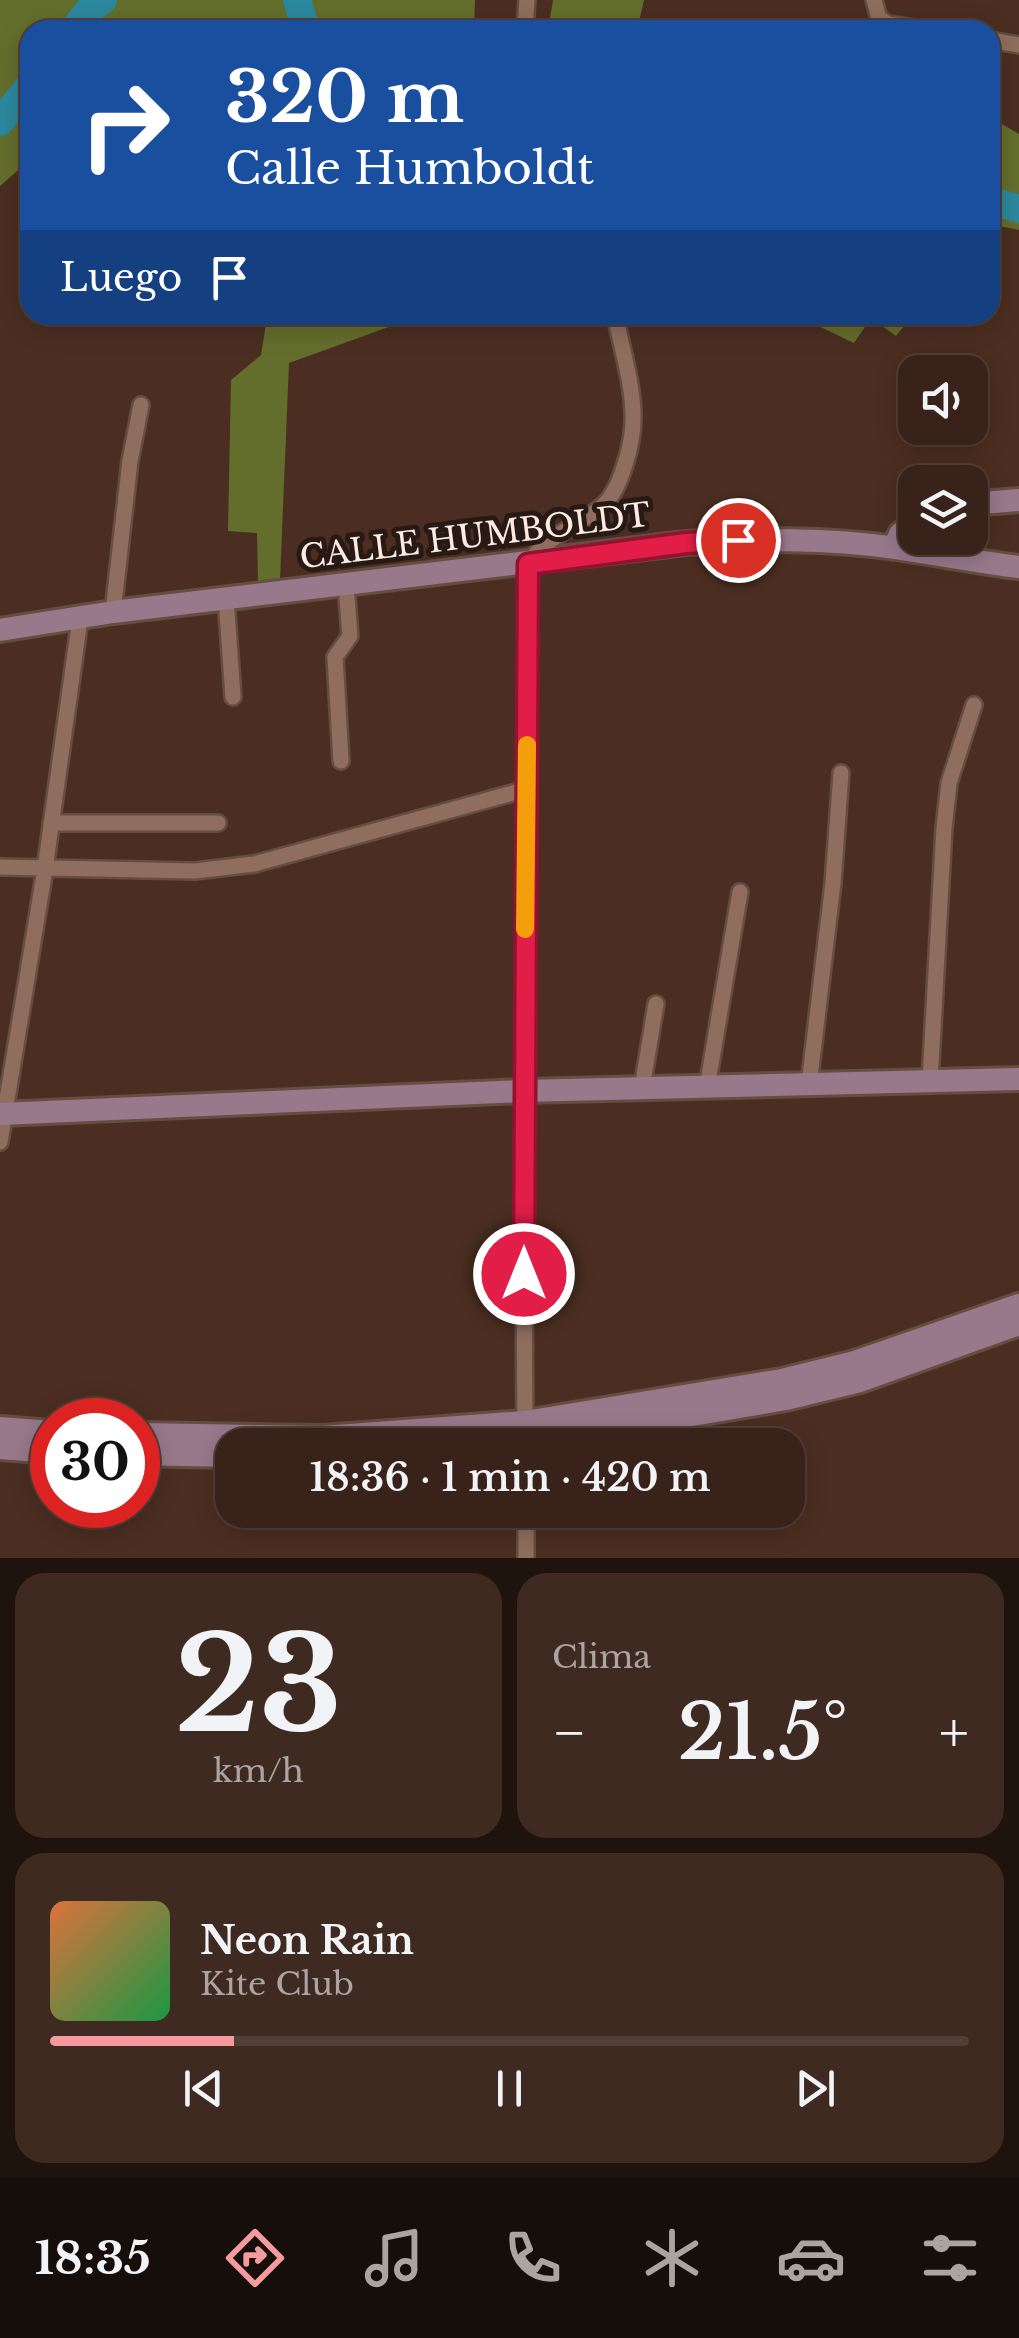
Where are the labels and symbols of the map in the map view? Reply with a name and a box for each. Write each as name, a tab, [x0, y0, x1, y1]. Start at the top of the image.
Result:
street label: CALLE HUMBOLDT	[298, 495, 653, 577]
pin	[696, 498, 781, 583]
position arrow	[472, 1222, 576, 1326]
speed limit sign: 30	[30, 1398, 160, 1528]

